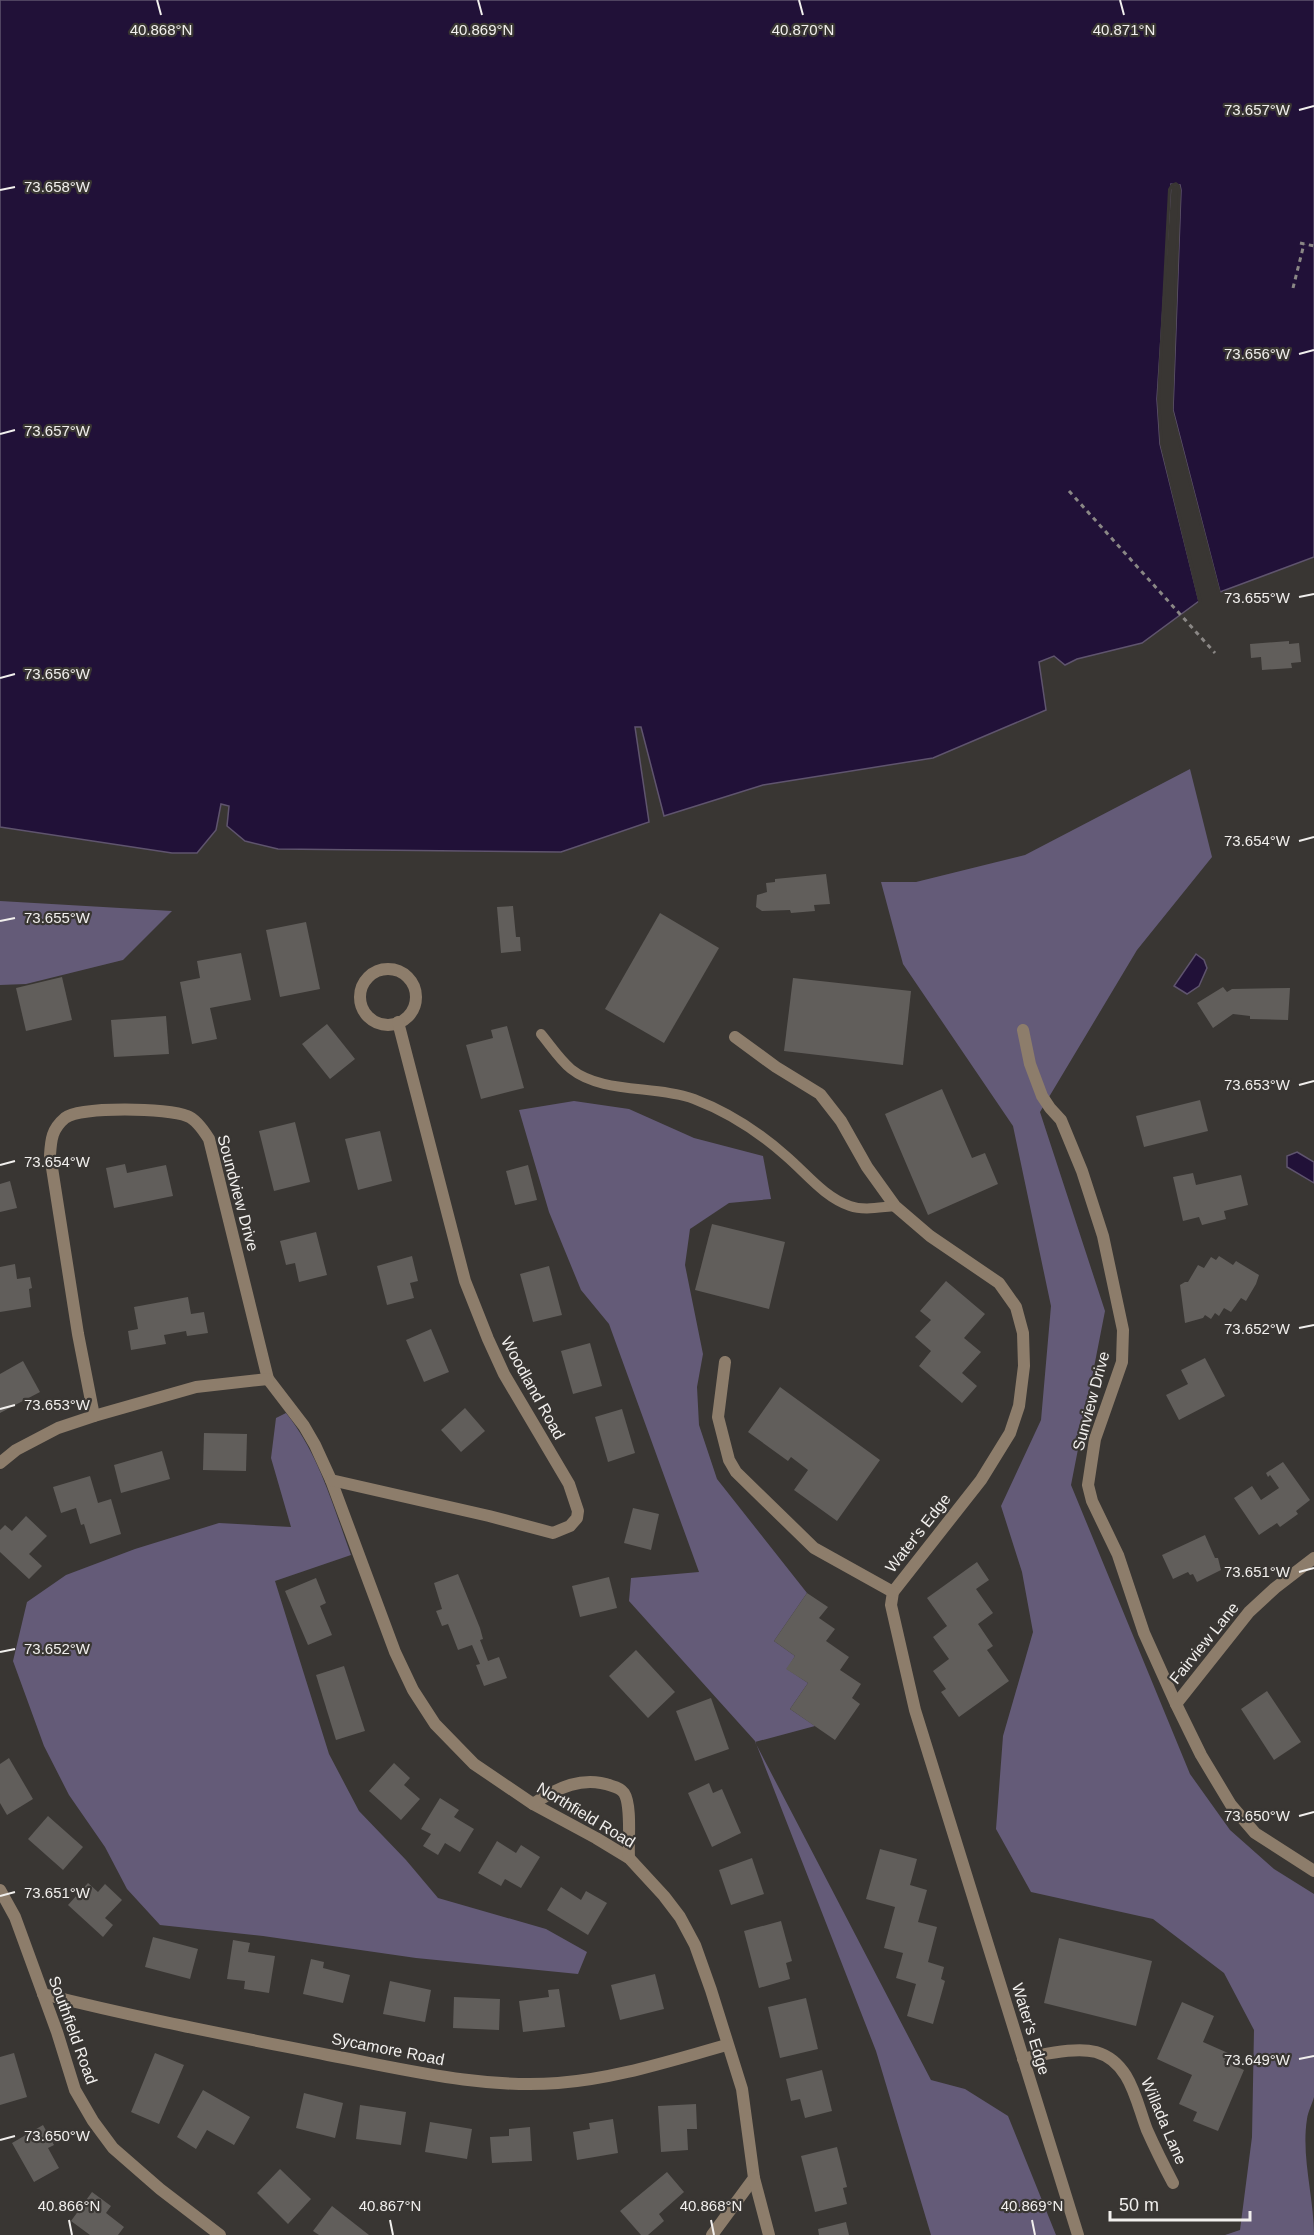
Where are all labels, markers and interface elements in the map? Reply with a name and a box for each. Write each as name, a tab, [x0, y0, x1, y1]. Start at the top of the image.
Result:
text: 40.868°N	[130, 21, 192, 38]
text: 40.869°N	[451, 21, 513, 38]
text: 40.870°N	[772, 21, 834, 38]
text: 40.871°N	[1093, 21, 1155, 38]
text: 73.657°W	[1224, 101, 1291, 118]
text: 73.658°W	[24, 178, 91, 195]
text: 73.656°W	[1224, 345, 1291, 362]
text: 73.657°W	[24, 422, 91, 439]
text: 73.655°W	[1224, 589, 1291, 606]
text: 73.656°W	[24, 665, 91, 682]
text: 73.654°W	[1224, 832, 1291, 849]
text: 73.655°W	[24, 909, 91, 926]
text: 73.653°W	[1224, 1076, 1291, 1093]
street label: Soundview Drive	[214, 1133, 262, 1253]
text: 73.654°W	[24, 1153, 91, 1170]
text: 73.652°W	[1224, 1320, 1291, 1337]
street label: Woodland Road	[498, 1334, 568, 1442]
street label: Sunview Drive	[1070, 1349, 1112, 1453]
text: 73.653°W	[24, 1396, 91, 1413]
street label: Water's Edge	[882, 1490, 954, 1576]
text: 73.651°W	[1224, 1563, 1291, 1580]
street label: Fairview Lane	[1166, 1599, 1242, 1687]
text: 73.652°W	[24, 1640, 91, 1657]
street label: Northfield Road	[534, 1779, 638, 1851]
text: 73.650°W	[1224, 1807, 1291, 1824]
text: 73.651°W	[24, 1884, 91, 1901]
street label: Southfield Road	[46, 1974, 100, 2086]
street label: Water's Edge	[1009, 1981, 1053, 2077]
street label: Sycamore Road	[330, 2030, 446, 2068]
text: 73.649°W	[1224, 2051, 1291, 2068]
street label: Willada Lane	[1138, 2075, 1190, 2167]
text: 73.650°W	[24, 2127, 91, 2144]
scale bar	[1110, 2184, 1250, 2222]
text: 50 m	[1119, 2195, 1159, 2215]
text: 40.866°N	[38, 2197, 100, 2214]
text: 40.867°N	[359, 2197, 421, 2214]
text: 40.868°N	[680, 2197, 742, 2214]
text: 40.869°N	[1001, 2197, 1063, 2214]

